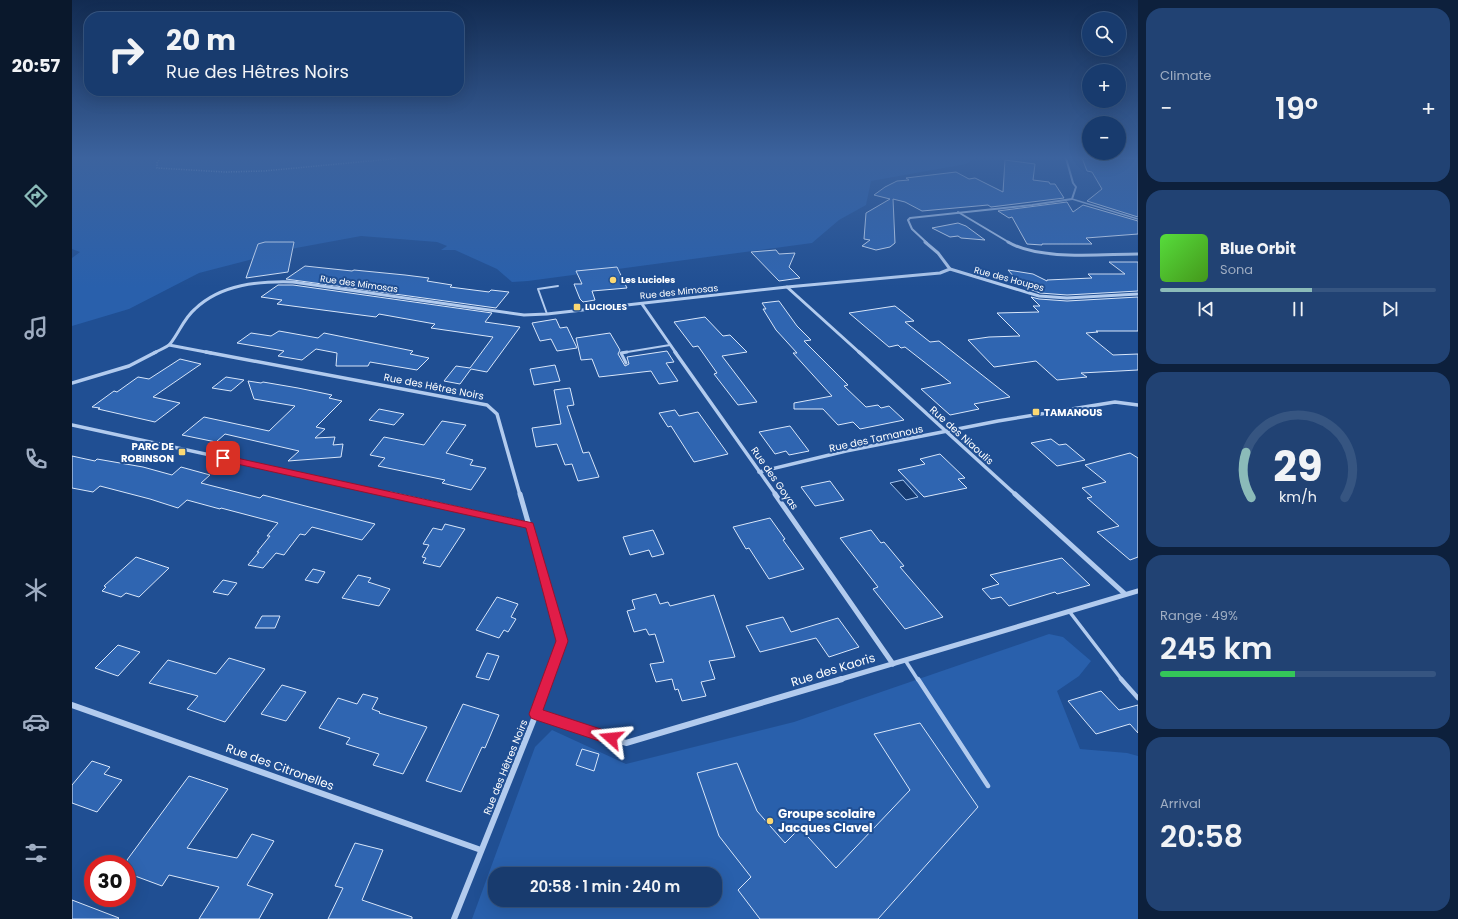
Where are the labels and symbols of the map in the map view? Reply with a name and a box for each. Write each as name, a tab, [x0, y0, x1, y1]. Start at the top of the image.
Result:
street label: Rue des Houpes	[973, 264, 1046, 294]
street label: Rue des Mimosas	[319, 273, 399, 295]
place label: Les Lucioles	[621, 274, 675, 286]
marker: Les Lucioles	[608, 275, 618, 285]
street label: Rue des Mimosas	[639, 282, 719, 302]
place label: LUCIOLES	[585, 301, 627, 313]
marker: LUCIOLES	[572, 302, 582, 312]
street label: Rue des Hêtres Noirs	[383, 369, 485, 404]
street label: Rue des Niaoulis	[926, 403, 997, 468]
place label: TAMANOUS	[1044, 405, 1102, 420]
marker: TAMANOUS	[1031, 407, 1041, 417]
street label: Rue des Tamanous	[828, 421, 925, 456]
place label: PARC DE ROBINSON	[121, 439, 174, 466]
pin	[206, 441, 240, 475]
street label: Rue des Goyas	[747, 444, 802, 513]
marker: PARC DE ROBINSON	[177, 447, 187, 457]
street label: Rue des Kaoris	[789, 649, 877, 690]
street label: Rue des Hêtres Noirs	[479, 717, 531, 817]
position arrow	[590, 717, 632, 759]
street label: Rue des Citronelles	[224, 739, 337, 794]
place label: Groupe scolaire Jacques Clavel	[778, 805, 876, 836]
marker: Groupe scolaire Jacques Clavel	[765, 816, 775, 826]
speed limit sign: 30	[84, 855, 136, 907]

